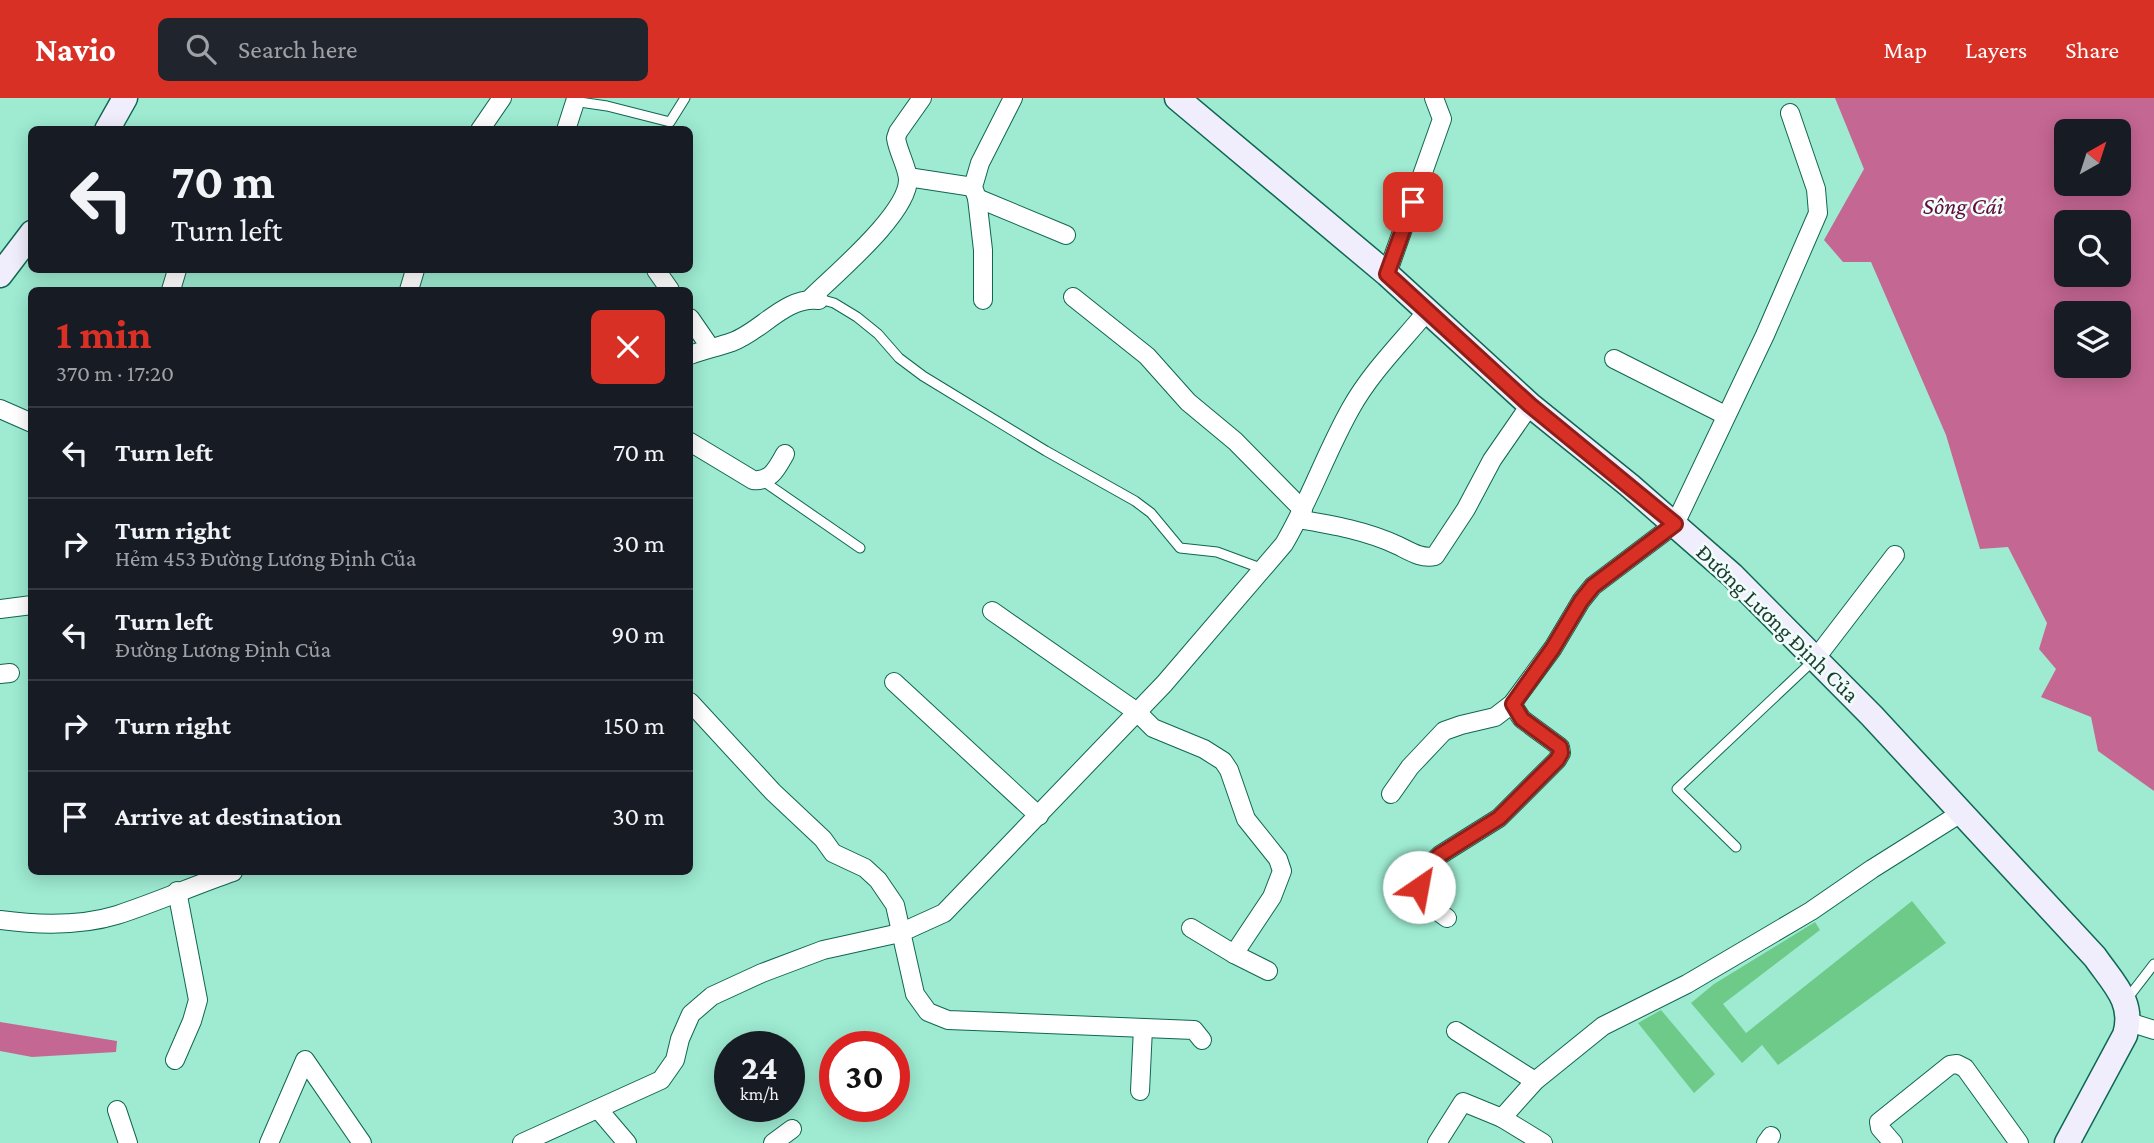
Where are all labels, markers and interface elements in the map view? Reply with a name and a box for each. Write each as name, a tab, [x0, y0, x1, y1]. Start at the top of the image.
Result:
search box	[158, 18, 648, 81]
icon: search	[182, 30, 220, 68]
text: Navio	[35, 31, 116, 68]
text: Search here	[238, 35, 357, 64]
text: Map	[1883, 36, 1927, 63]
text: Layers	[1965, 36, 2027, 63]
text: Share	[2065, 36, 2119, 63]
north arrow	[2054, 119, 2132, 196]
map controls	[2054, 119, 2131, 378]
icon: left	[56, 154, 147, 245]
text: 70 m	[171, 154, 275, 209]
pin	[1383, 172, 1443, 232]
icon: arrive	[1394, 183, 1432, 221]
water label: Sông Cái	[1923, 192, 2004, 219]
button: search	[2054, 210, 2131, 287]
text: Turn left	[171, 212, 282, 248]
button: layers	[2054, 301, 2131, 378]
text: 1 min	[56, 310, 152, 357]
button: close	[591, 310, 665, 384]
text: 370 m · 17:20	[56, 360, 174, 386]
icon: left	[56, 434, 94, 472]
text: Turn left	[115, 438, 213, 467]
text: 70 m	[613, 438, 665, 467]
text: Turn right	[115, 516, 231, 545]
icon: right	[56, 525, 94, 563]
text: 30 m	[612, 529, 665, 558]
street label: Đường Lương Định Của	[1691, 539, 1865, 708]
text: Hẻm 453 Đường Lương Định Của	[115, 545, 416, 571]
text: Turn left	[115, 607, 213, 636]
icon: left	[56, 616, 94, 654]
text: 90 m	[611, 620, 665, 649]
text: Đường Lương Định Của	[115, 636, 331, 662]
icon: right	[56, 707, 94, 745]
text: Turn right	[115, 711, 231, 740]
text: 150 m	[604, 711, 665, 740]
icon: arrive	[56, 798, 94, 836]
text: Arrive at destination	[115, 802, 342, 831]
text: 30 m	[612, 802, 665, 831]
position arrow	[1382, 850, 1456, 924]
speed limit sign: 30	[819, 1031, 910, 1122]
text: 24	[741, 1048, 778, 1087]
text: km/h	[740, 1084, 779, 1104]

